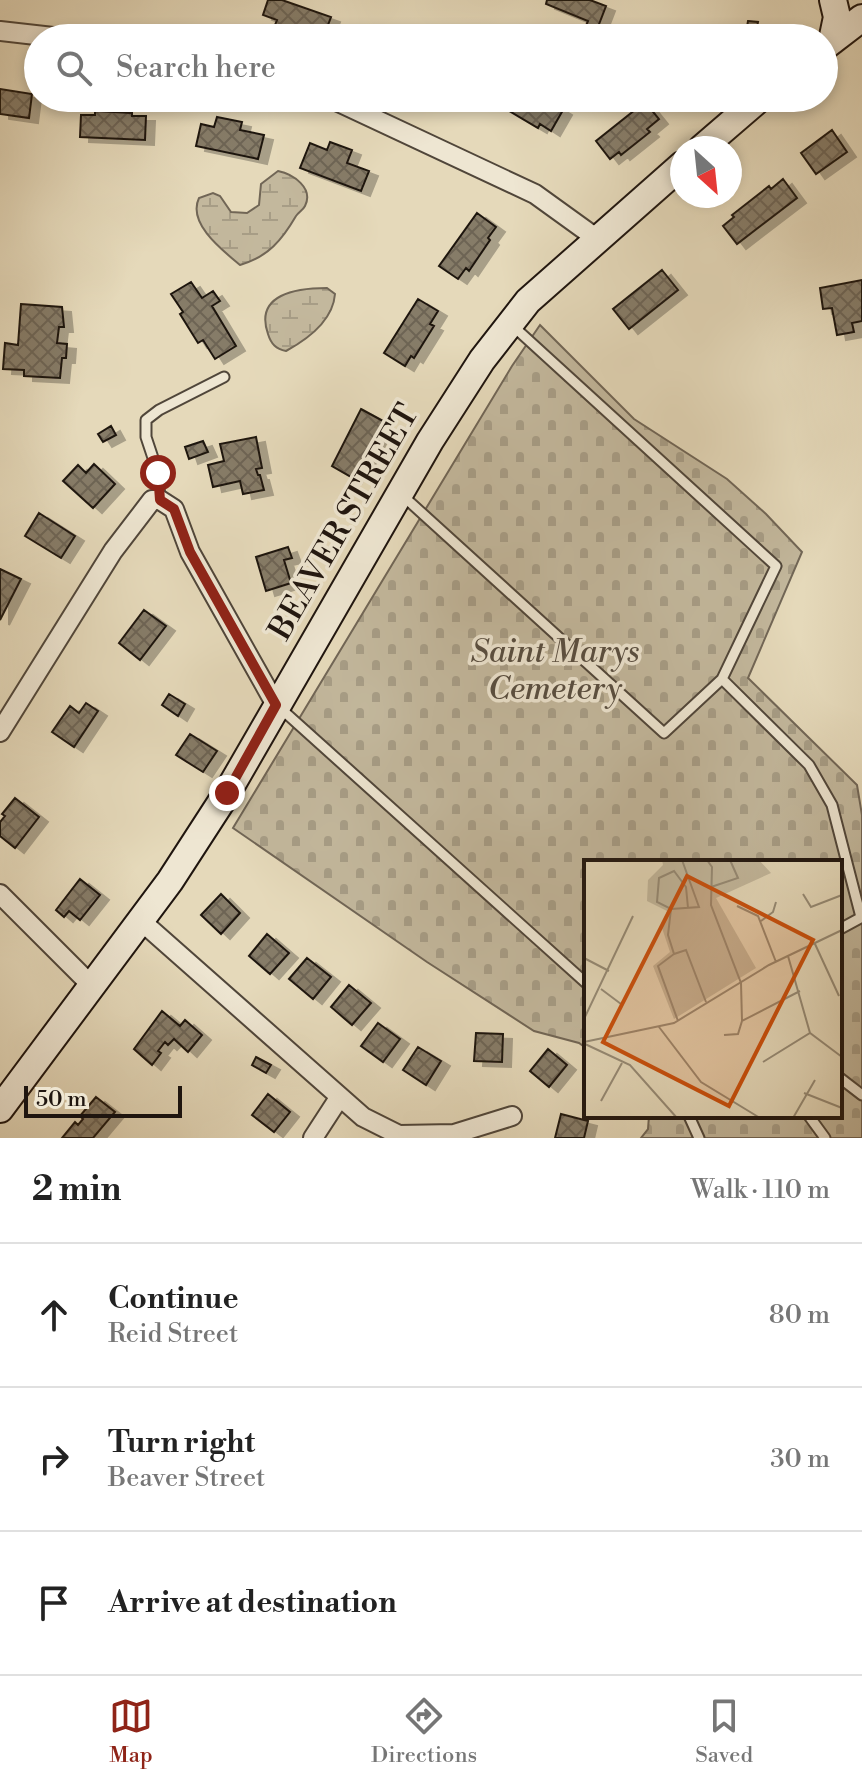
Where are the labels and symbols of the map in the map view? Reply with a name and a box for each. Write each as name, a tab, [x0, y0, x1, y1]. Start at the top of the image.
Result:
north arrow	[670, 136, 742, 208]
street label: BEAVER STREET	[260, 397, 428, 648]
route start	[140, 455, 176, 491]
park label: Saint Marys Cemetery	[470, 632, 640, 709]
route end	[209, 775, 245, 811]
inset map	[584, 860, 842, 1118]
scale bar	[24, 1082, 182, 1118]

